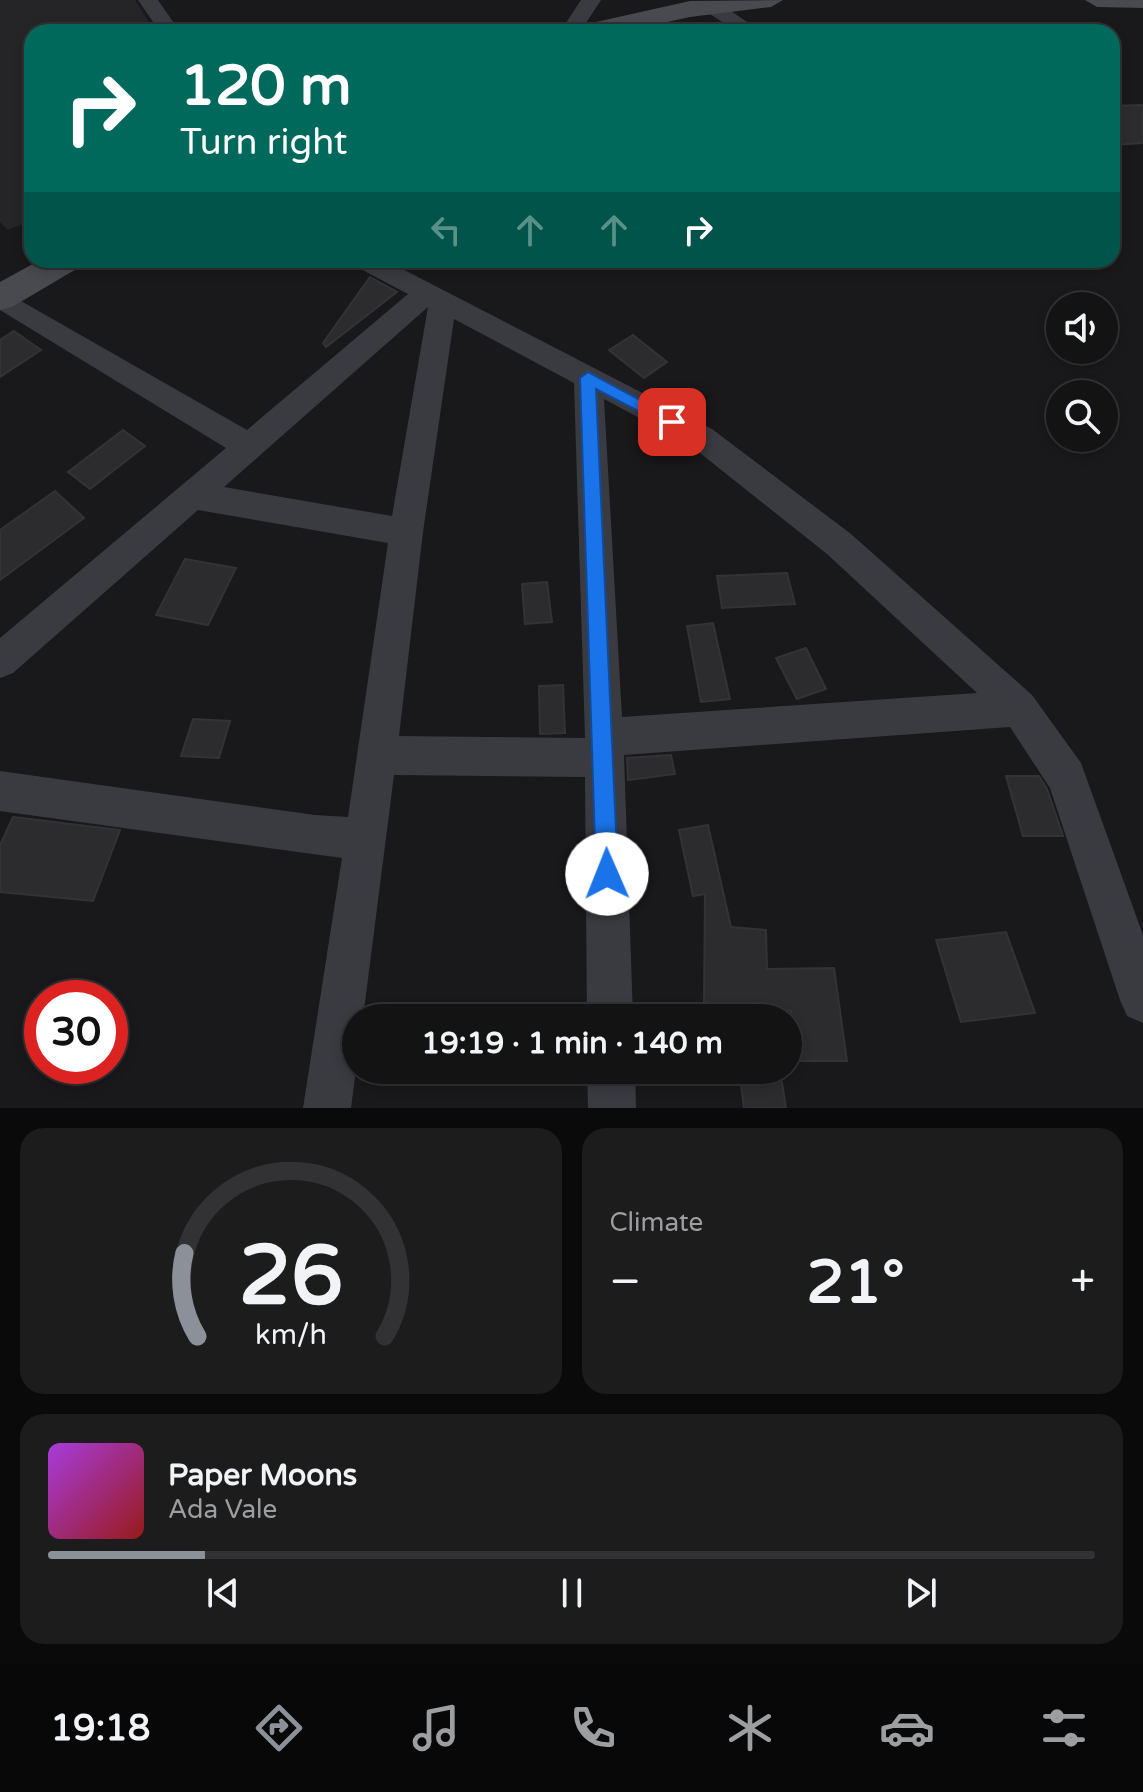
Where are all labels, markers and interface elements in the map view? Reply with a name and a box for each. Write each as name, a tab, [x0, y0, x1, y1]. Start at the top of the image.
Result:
text: 120 m	[180, 53, 351, 120]
icon: right	[48, 56, 152, 160]
text: Turn right	[180, 121, 347, 164]
icon: left	[424, 208, 468, 252]
icon: ahead	[508, 208, 552, 252]
icon: ahead	[592, 208, 636, 252]
icon: right	[676, 208, 720, 252]
map controls	[1046, 292, 1118, 452]
button: sound	[1046, 292, 1118, 364]
button: search	[1046, 380, 1118, 452]
pin	[638, 388, 706, 456]
icon: arrive	[650, 400, 694, 444]
position arrow	[565, 832, 649, 916]
speed limit sign: 30	[24, 980, 128, 1084]
text: 19:19 · 1 min · 140 m	[421, 1025, 723, 1062]
text: Climate	[610, 1207, 703, 1238]
text: 26	[239, 1227, 343, 1327]
text: 21°	[807, 1247, 905, 1319]
text: −	[610, 1256, 641, 1309]
text: +	[1070, 1256, 1095, 1309]
text: km/h	[255, 1318, 327, 1352]
text: Paper Moons	[168, 1457, 357, 1494]
text: Ada Vale	[168, 1494, 277, 1525]
icon: previous	[201, 1571, 245, 1615]
icon: pause	[550, 1571, 594, 1615]
icon: next	[899, 1571, 943, 1615]
icon: directions	[251, 1700, 307, 1756]
icon: music	[408, 1700, 464, 1756]
icon: phone	[565, 1700, 621, 1756]
icon: climate	[722, 1700, 778, 1756]
icon: car	[879, 1700, 935, 1756]
icon: filters	[1036, 1700, 1092, 1756]
text: 19:18	[51, 1707, 150, 1750]

